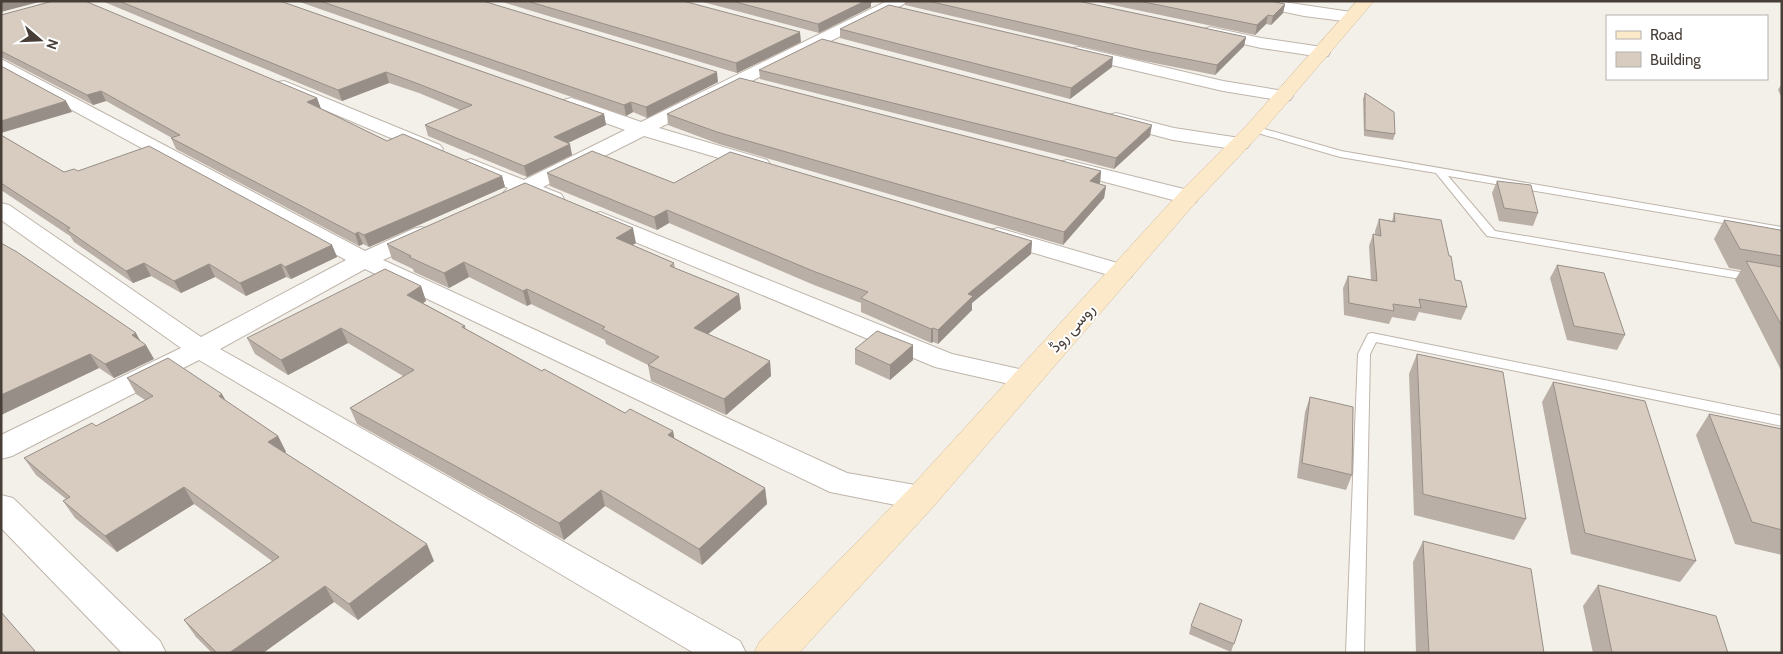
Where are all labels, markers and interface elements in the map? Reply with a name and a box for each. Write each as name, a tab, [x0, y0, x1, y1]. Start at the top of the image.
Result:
north arrow	[15, 15, 65, 65]
legend	[1606, 15, 1768, 80]
text: Road	[1650, 26, 1683, 44]
text: N	[42, 37, 62, 52]
text: Building	[1650, 51, 1701, 69]
street label: روسی روڈ	[1045, 300, 1100, 357]

